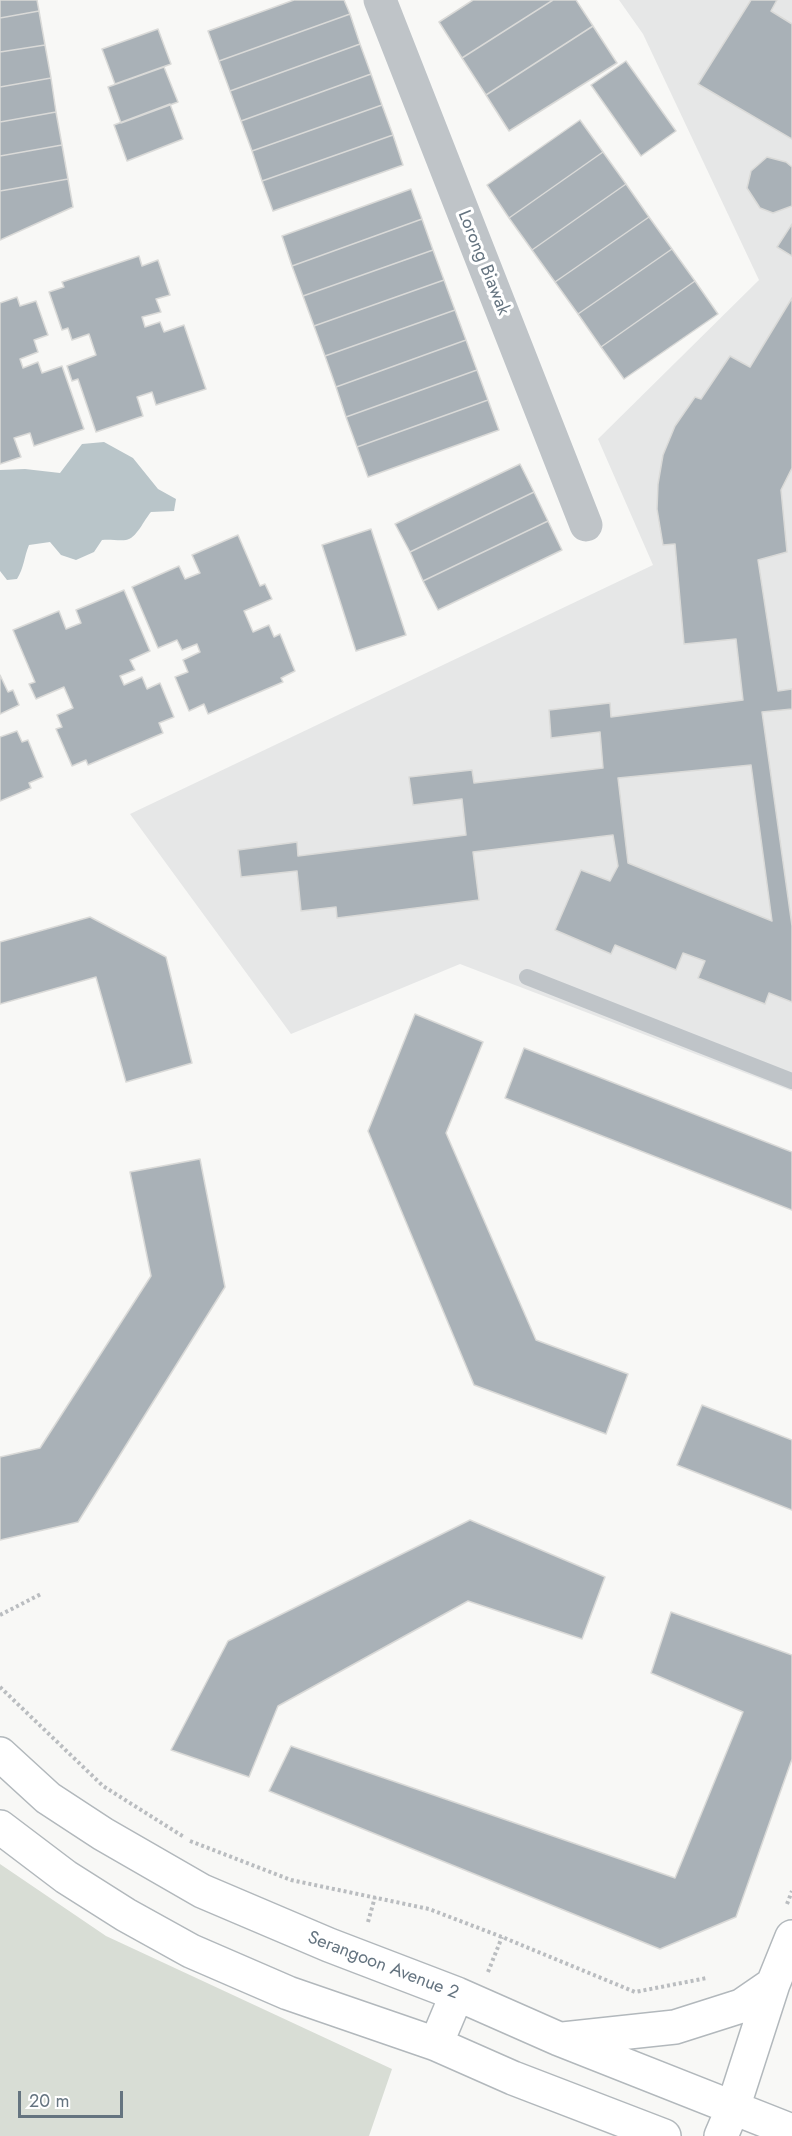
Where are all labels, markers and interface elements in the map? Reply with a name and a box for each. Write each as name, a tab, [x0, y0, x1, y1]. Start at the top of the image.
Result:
street label: Lorong Biawak	[452, 208, 514, 318]
street label: Serangoon Avenue 2	[304, 1927, 462, 2005]
scale bar	[21, 2079, 126, 2117]
text: 20 m	[29, 2088, 69, 2114]

